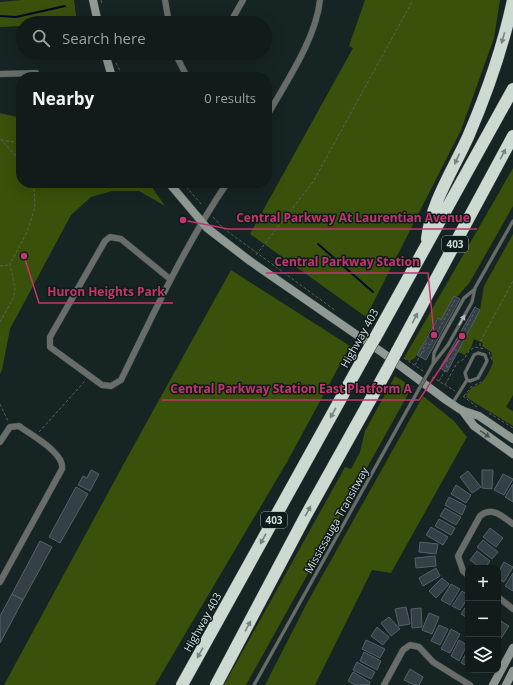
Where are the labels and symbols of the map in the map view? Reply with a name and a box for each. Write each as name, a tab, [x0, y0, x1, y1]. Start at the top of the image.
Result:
one-way arrow	[500, 32, 506, 44]
one-way arrow	[500, 149, 506, 160]
one-way arrow	[454, 154, 460, 165]
callout: Central Parkway At Laurentian Avenue	[228, 205, 477, 229]
text: Central Parkway At Laurentian Avenue	[236, 209, 470, 226]
road number: 403	[442, 236, 468, 252]
callout: Central Parkway Station	[266, 249, 428, 273]
text: Central Parkway Station	[274, 253, 420, 270]
callout: Huron Heights Park	[39, 279, 173, 303]
text: Huron Heights Park	[47, 283, 165, 300]
street label: Highway 403	[337, 306, 381, 370]
one-way arrow	[412, 312, 418, 324]
one-way arrow	[459, 314, 465, 326]
callout: Central Parkway Station East Platform A	[162, 376, 419, 400]
text: Central Parkway Station East Platform A	[170, 380, 412, 397]
one-way arrow	[329, 408, 336, 419]
one-way arrow	[480, 430, 490, 438]
street label: Mississauga Transitway	[300, 464, 372, 576]
one-way arrow	[305, 505, 312, 517]
road number: 403	[261, 512, 287, 528]
one-way arrow	[260, 534, 266, 545]
street label: Highway 403	[180, 590, 224, 654]
one-way arrow	[245, 620, 251, 632]
one-way arrow	[196, 647, 203, 659]

